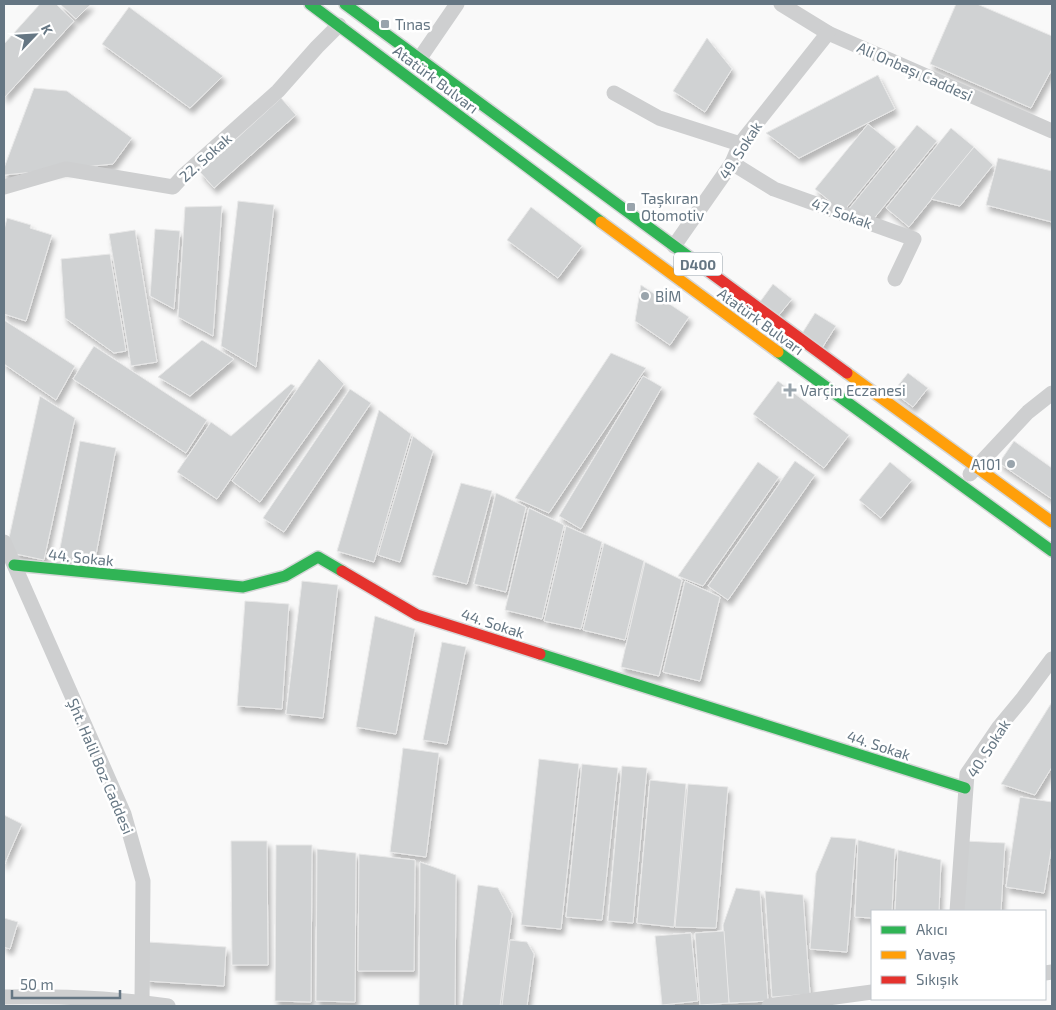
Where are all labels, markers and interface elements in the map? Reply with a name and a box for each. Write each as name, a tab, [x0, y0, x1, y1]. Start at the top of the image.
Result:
north arrow	[10, 10, 60, 60]
place label: Tınas	[395, 15, 431, 33]
marker: Tınas	[379, 18, 391, 30]
text: K	[38, 22, 57, 37]
street label: Ali Onbaşı Caddesi	[854, 37, 976, 105]
street label: Atatürk Bulvarı	[390, 41, 482, 117]
street label: 49. Sokak	[715, 118, 765, 182]
street label: 22. Sokak	[175, 129, 235, 185]
place label: Taşkıran Otomotiv	[641, 189, 704, 224]
street label: 47. Sokak	[809, 194, 875, 232]
marker: Taşkıran Otomotiv	[625, 201, 637, 213]
road number: D400	[674, 252, 722, 276]
street label: Atatürk Bulvarı	[714, 284, 808, 358]
place label: BİM	[655, 287, 681, 305]
marker: BİM	[639, 290, 651, 302]
place label: Varçin Eczanesi	[800, 381, 906, 400]
marker: Varçin Eczanesi	[784, 384, 796, 396]
place label: A101	[971, 455, 1001, 473]
marker: A101	[1005, 458, 1017, 470]
street label: 44. Sokak	[47, 545, 115, 569]
street label: 44. Sokak	[459, 604, 527, 642]
street label: Şht. Halil Boz Caddesi	[63, 695, 138, 837]
street label: 40. Sokak	[963, 715, 1014, 780]
street label: 44. Sokak	[845, 726, 913, 764]
legend	[871, 910, 1046, 1000]
text: Akıcı	[916, 920, 948, 938]
text: Yavaş	[916, 945, 956, 964]
scale bar	[12, 968, 120, 1000]
text: Sıkışık	[916, 970, 959, 989]
text: 50 m	[20, 975, 54, 993]

